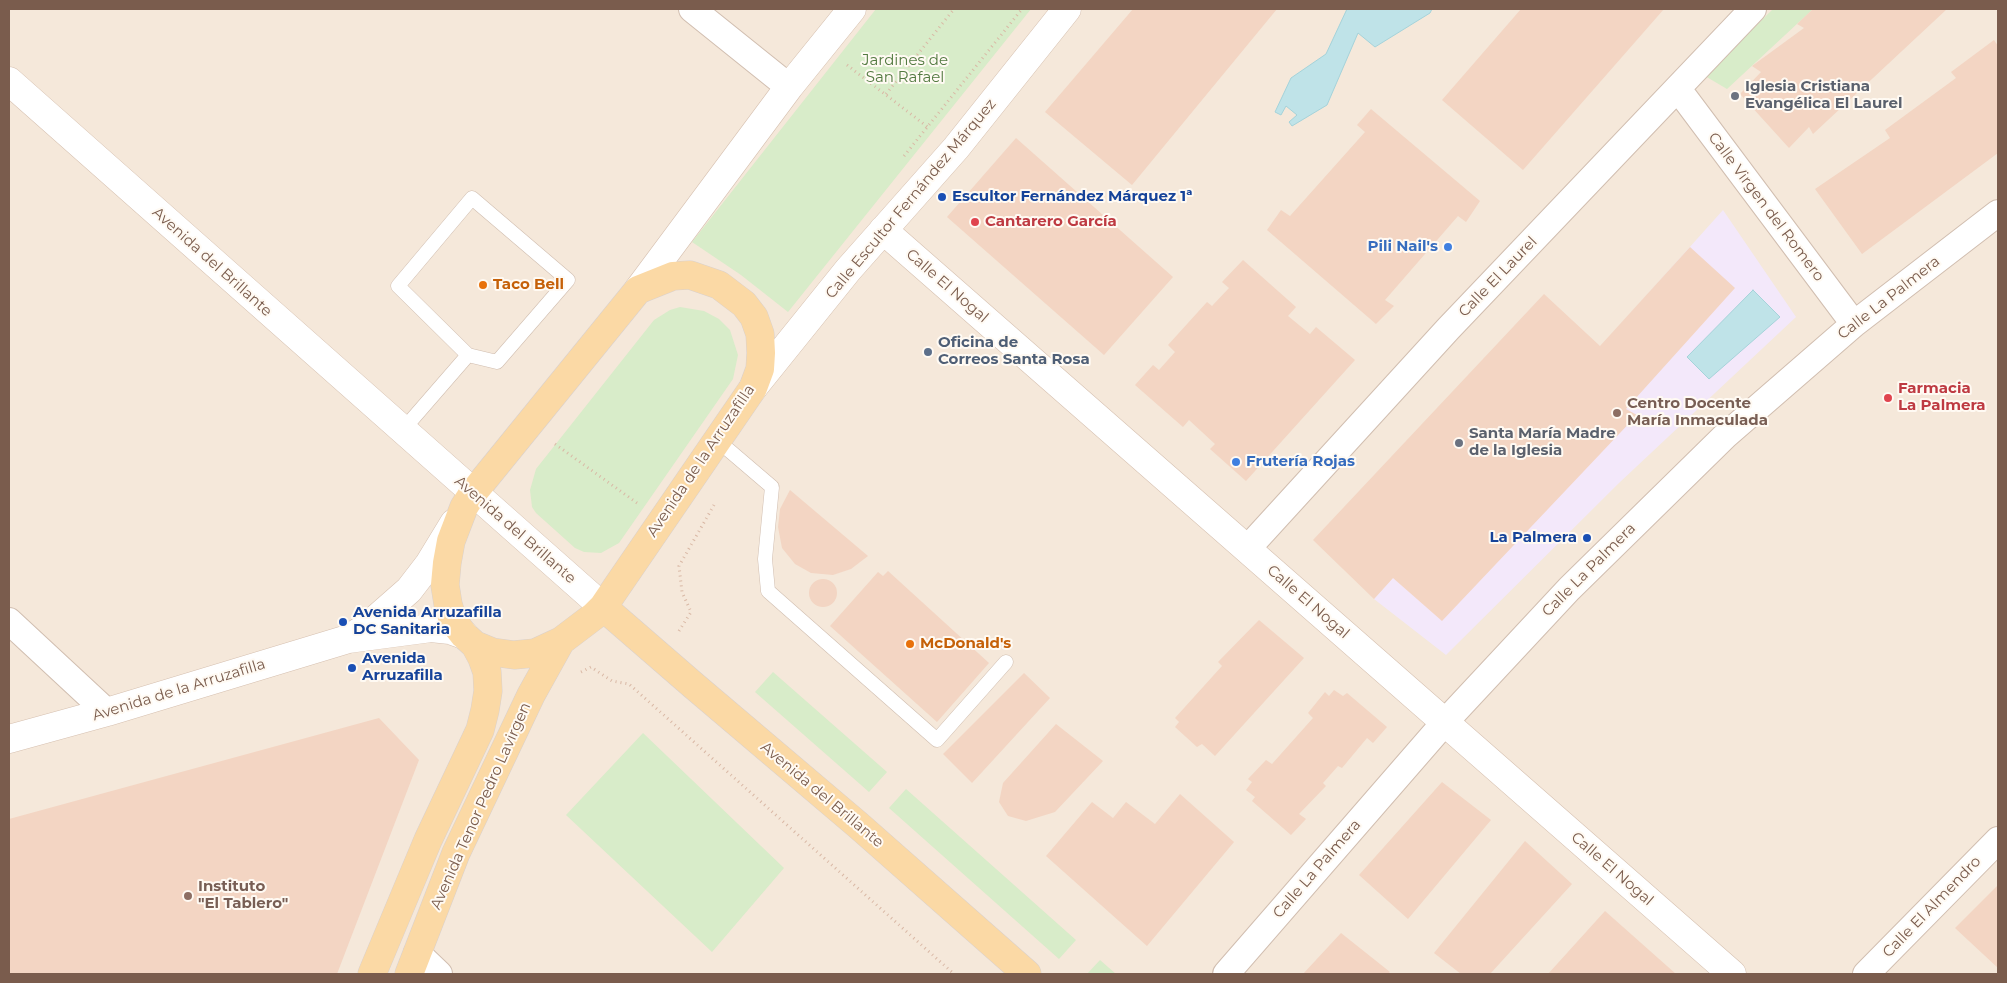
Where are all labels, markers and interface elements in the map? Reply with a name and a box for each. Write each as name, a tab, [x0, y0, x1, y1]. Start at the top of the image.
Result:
park label: Jardines de San Rafael	[862, 52, 948, 87]
place label: Iglesia Cristiana Evangélica El Laurel	[1745, 78, 1902, 113]
marker: Iglesia Cristiana Evangélica El Laurel	[1729, 90, 1741, 102]
street label: Calle Escultor Fernández Márquez	[822, 95, 1000, 303]
street label: Calle Virgen del Romero	[1704, 129, 1828, 285]
place label: Escultor Fernández Márquez 1ª	[952, 188, 1192, 206]
marker: Escultor Fernández Márquez 1ª	[936, 191, 948, 203]
street label: Avenida del Brillante	[148, 204, 276, 320]
place label: Cantarero García	[985, 213, 1117, 231]
marker: Cantarero García	[969, 216, 981, 228]
street label: Calle El Laurel	[1455, 233, 1541, 321]
place label: Pili Nail's	[1367, 238, 1438, 256]
marker: Pili Nail's	[1442, 241, 1454, 253]
street label: Calle El Nogal	[902, 245, 992, 327]
street label: Calle La Palmera	[1834, 253, 1944, 343]
place label: Taco Bell	[493, 276, 564, 294]
marker: Taco Bell	[477, 279, 489, 291]
place label: Oficina de Correos Santa Rosa	[938, 334, 1090, 369]
marker: Oficina de Correos Santa Rosa	[922, 346, 934, 358]
place label: Farmacia La Palmera	[1898, 380, 1986, 415]
street label: Avenida de la Arruzafilla	[643, 381, 759, 541]
marker: Farmacia La Palmera	[1882, 392, 1894, 404]
place label: Centro Docente María Inmaculada	[1627, 395, 1768, 430]
marker: Centro Docente María Inmaculada	[1611, 407, 1623, 419]
place label: Santa María Madre de la Iglesia	[1469, 425, 1616, 460]
marker: Santa María Madre de la Iglesia	[1453, 437, 1465, 449]
place label: Frutería Rojas	[1246, 453, 1355, 471]
marker: Frutería Rojas	[1230, 456, 1242, 468]
street label: Avenida del Brillante	[451, 472, 579, 588]
street label: Calle La Palmera	[1539, 520, 1639, 620]
place label: La Palmera	[1489, 529, 1577, 547]
marker: La Palmera	[1581, 532, 1593, 544]
street label: Calle El Nogal	[1263, 561, 1353, 643]
place label: Avenida Arruzafilla DC Sanitaria	[353, 604, 502, 639]
marker: Avenida Arruzafilla DC Sanitaria	[337, 616, 349, 628]
place label: McDonald's	[920, 635, 1011, 653]
marker: McDonald's	[904, 638, 916, 650]
place label: Avenida Arruzafilla	[362, 650, 443, 685]
street label: Avenida de la Arruzafilla	[90, 655, 268, 725]
marker: Avenida Arruzafilla	[346, 662, 358, 674]
street label: Avenida Tenor Pedro Lavirgen	[427, 700, 535, 912]
street label: Avenida del Brillante	[757, 738, 887, 852]
street label: Calle La Palmera	[1269, 816, 1365, 922]
street label: Calle El Nogal	[1567, 828, 1657, 910]
street label: Calle El Almendro	[1879, 853, 1985, 961]
place label: Instituto "El Tablero"	[198, 878, 288, 913]
marker: Instituto "El Tablero"	[182, 890, 194, 902]

